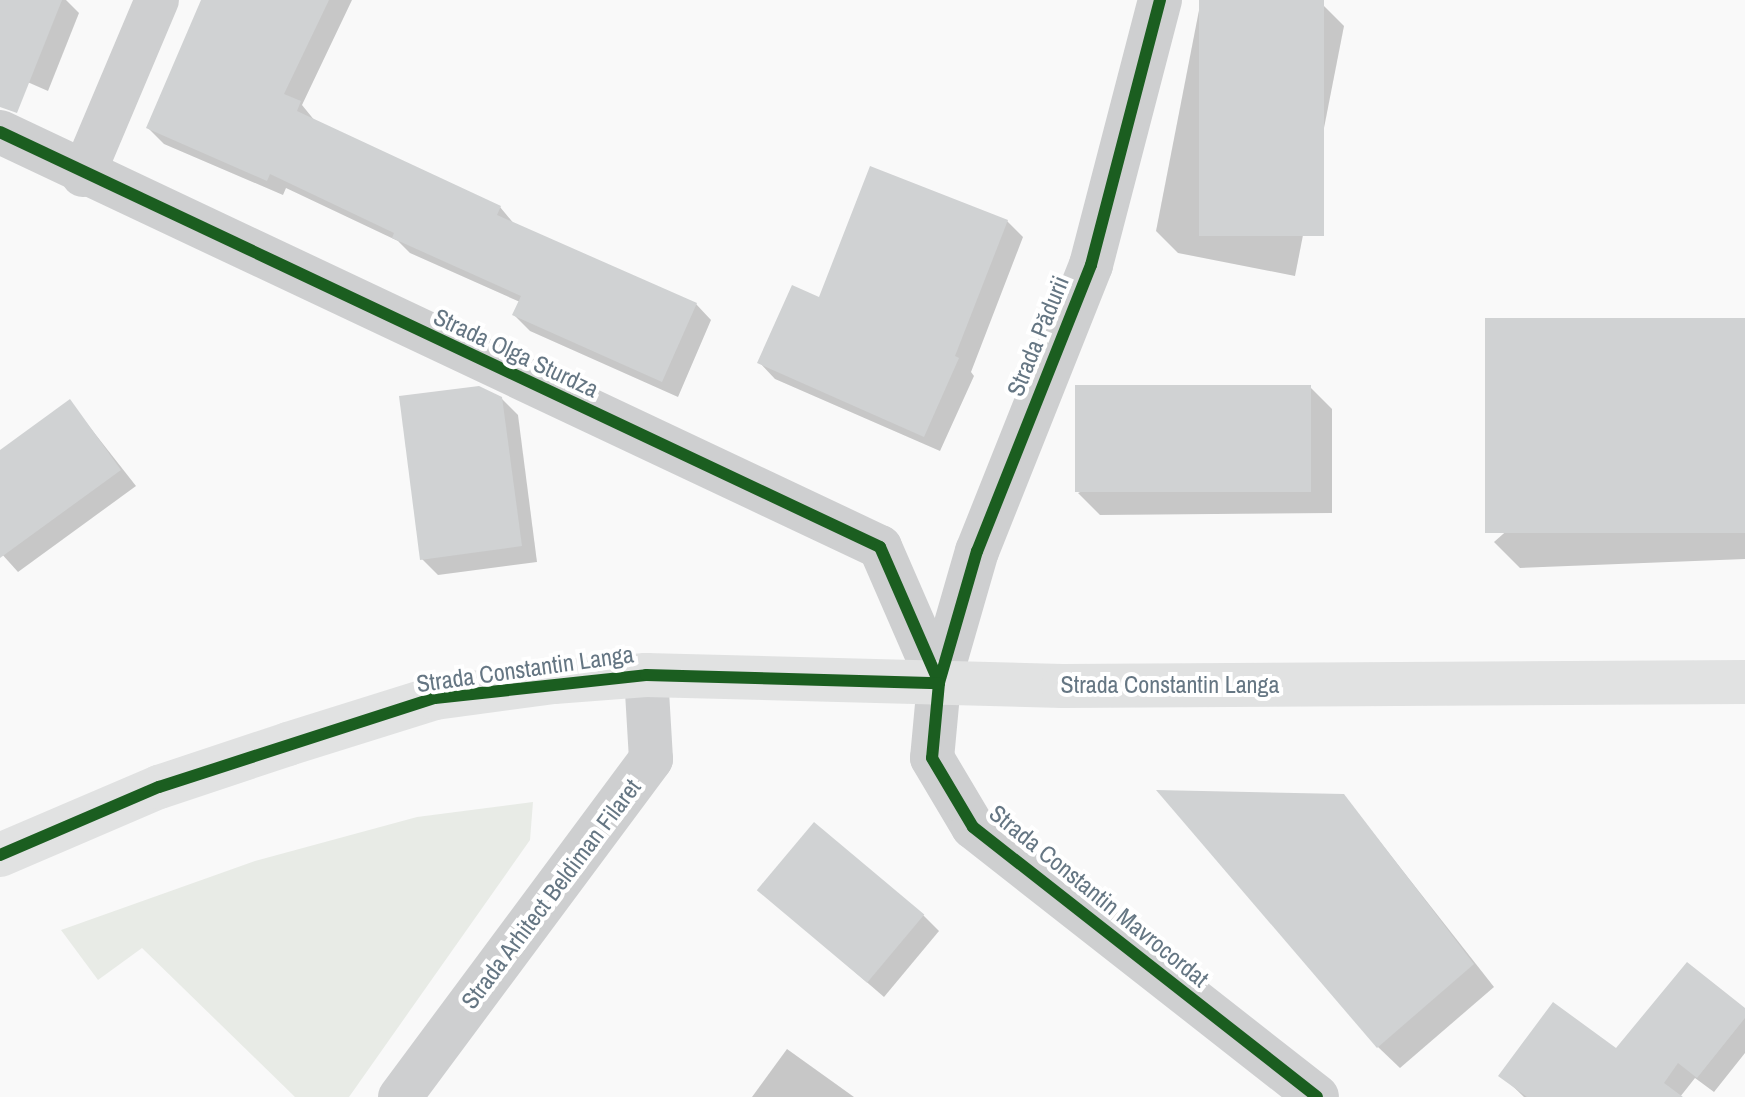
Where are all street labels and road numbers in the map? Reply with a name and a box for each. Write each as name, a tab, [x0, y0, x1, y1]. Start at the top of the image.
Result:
street label: Strada Pădurii	[1001, 272, 1075, 400]
street label: Strada Olga Sturdza	[429, 302, 603, 404]
street label: Strada Constantin Langa	[415, 640, 635, 698]
street label: Strada Constantin Langa	[1061, 671, 1279, 699]
street label: Strada Arhitect Beldiman Filaret	[455, 773, 647, 1015]
street label: Strada Constantin Mavrocordat	[984, 799, 1214, 993]

